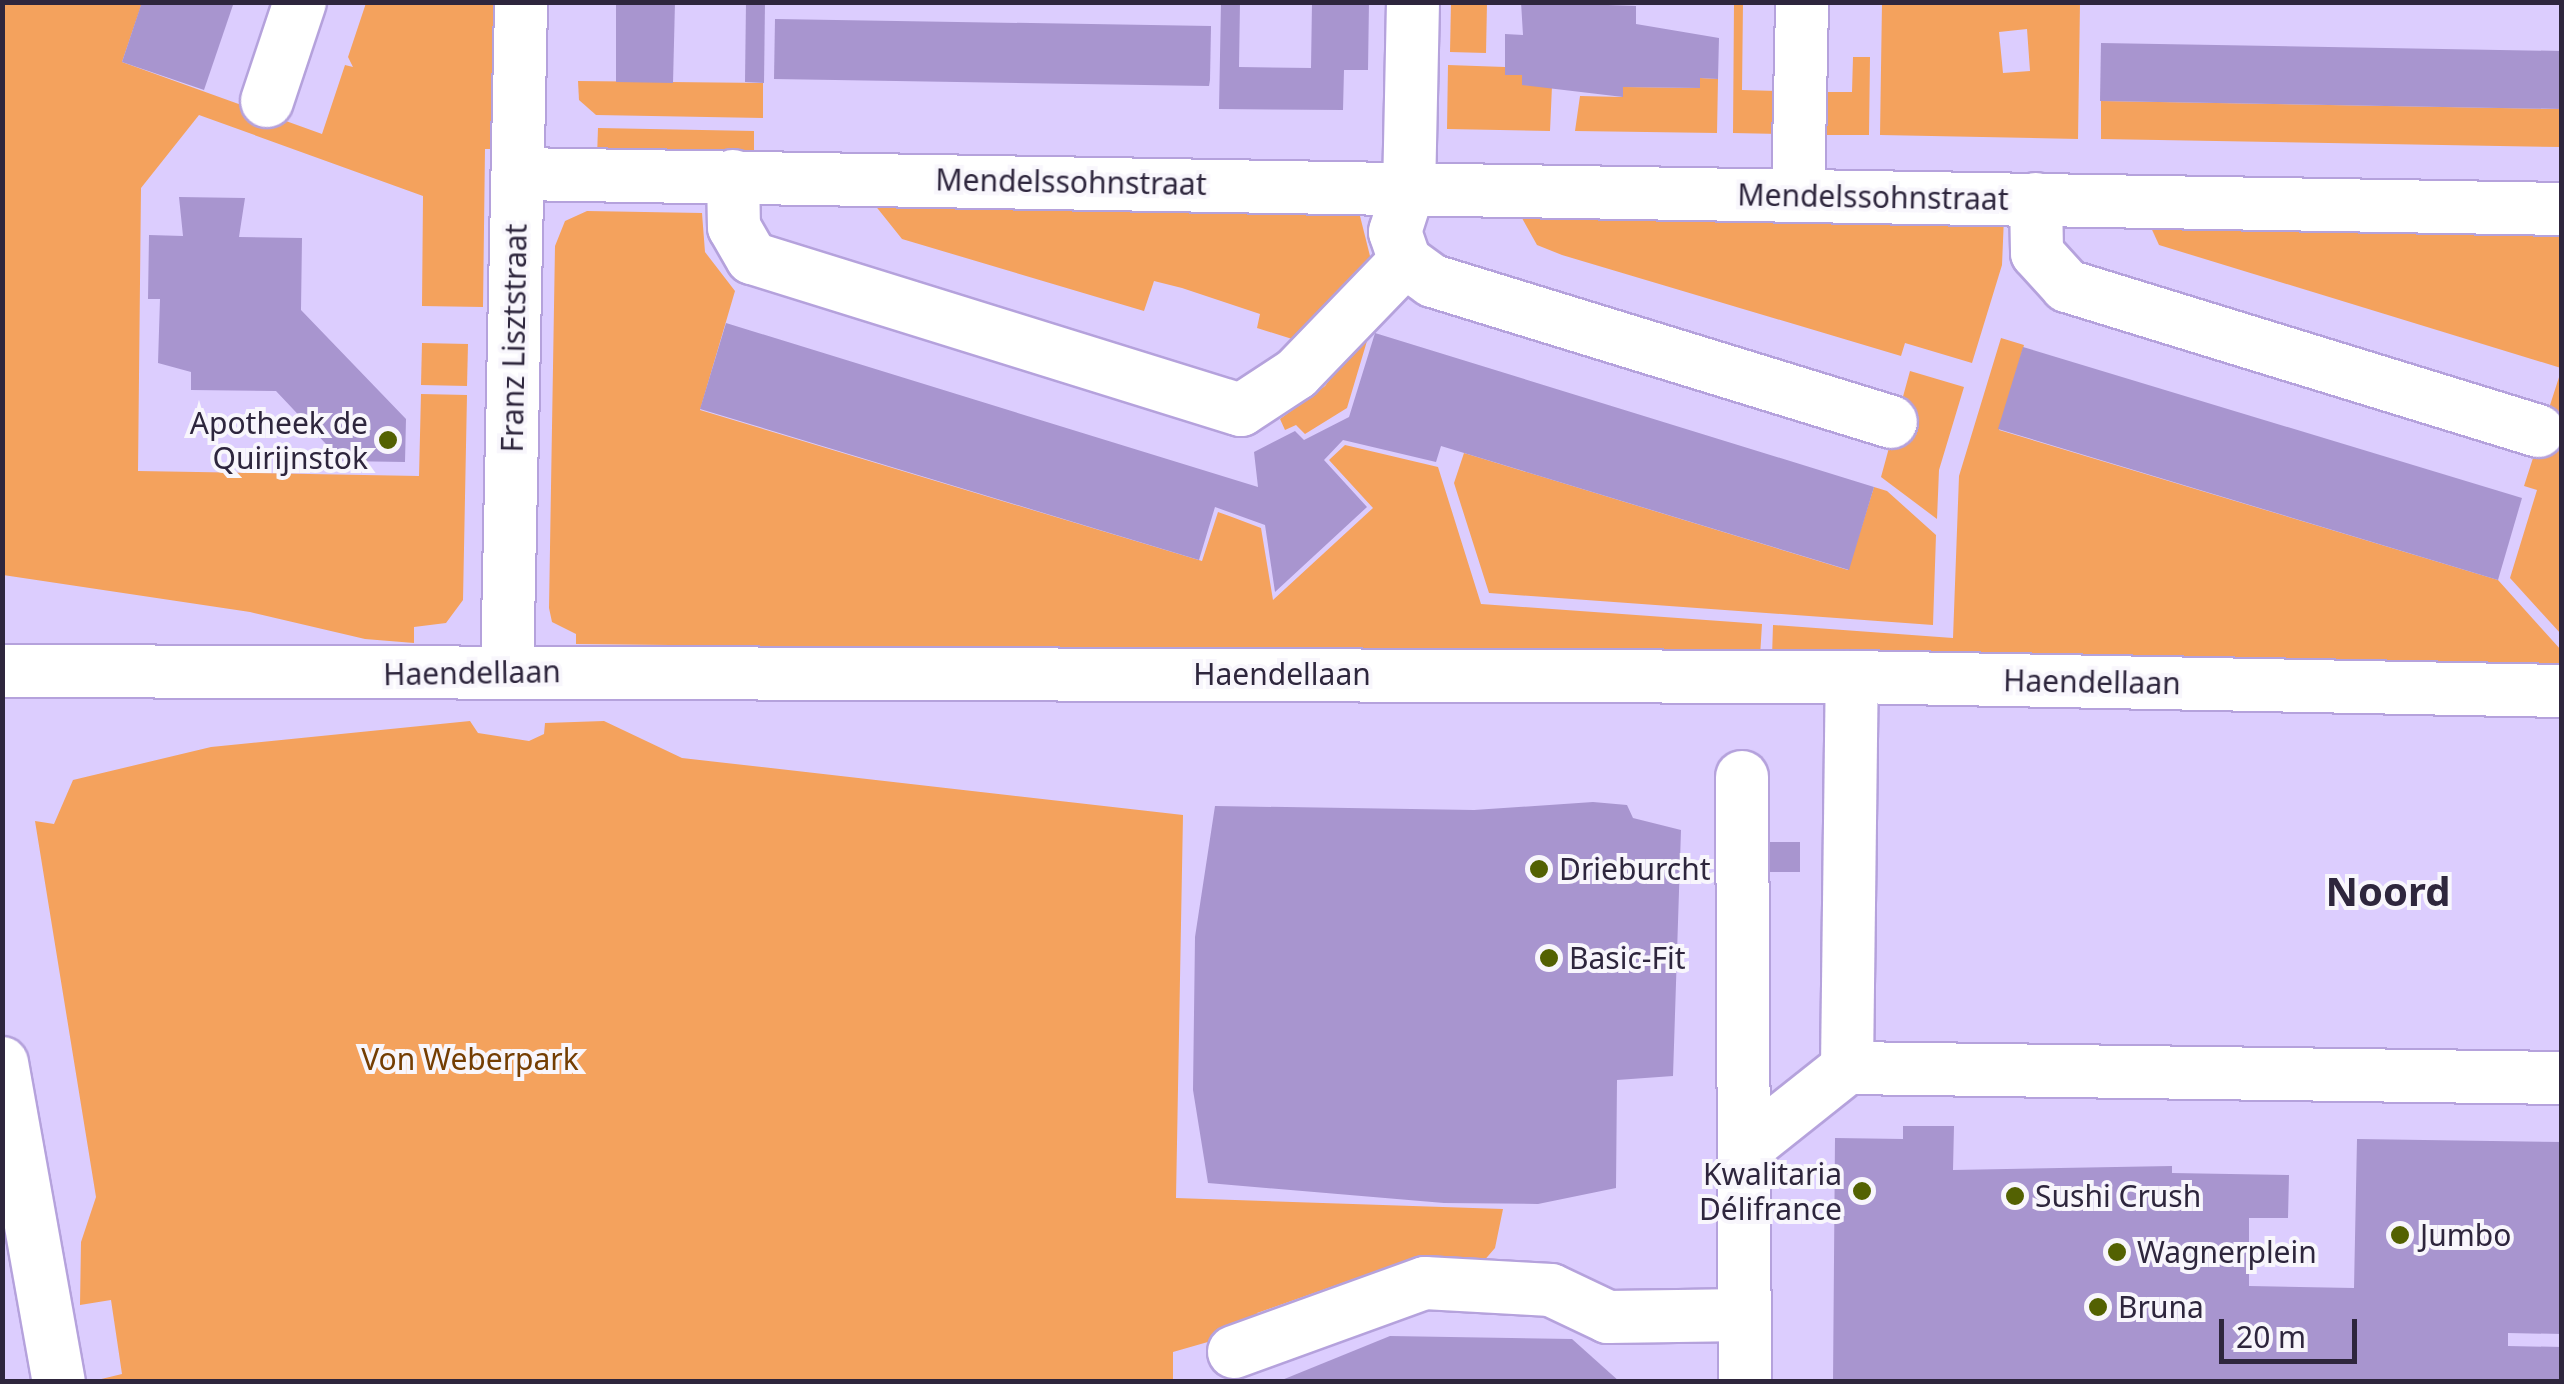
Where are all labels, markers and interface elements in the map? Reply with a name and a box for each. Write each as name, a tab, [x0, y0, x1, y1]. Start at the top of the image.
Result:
street label: Mendelssohnstraat	[935, 162, 1207, 202]
street label: Mendelssohnstraat	[1737, 177, 2009, 217]
street label: Franz Lisztstraat	[494, 223, 534, 453]
place label: Apotheek de Quirijnstok	[190, 405, 368, 476]
marker: Apotheek de Quirijnstok	[377, 429, 399, 451]
street label: Haendellaan	[383, 653, 561, 693]
street label: Haendellaan	[1193, 656, 1371, 692]
street label: Haendellaan	[2003, 662, 2181, 702]
place label: Drieburcht	[1559, 851, 1710, 887]
marker: Drieburcht	[1528, 858, 1550, 880]
district label: Noord	[2326, 867, 2450, 915]
place label: Basic-Fit	[1569, 940, 1686, 976]
marker: Basic-Fit	[1538, 947, 1560, 969]
park label: Von Weberpark	[361, 1041, 579, 1077]
place label: Kwalitaria Délifrance	[1699, 1156, 1842, 1226]
place label: Sushi Crush	[2035, 1178, 2201, 1214]
marker: Kwalitaria Délifrance	[1851, 1180, 1873, 1202]
marker: Sushi Crush	[2004, 1185, 2026, 1207]
place label: Jumbo	[2420, 1217, 2511, 1253]
marker: Jumbo	[2389, 1224, 2411, 1246]
place label: Wagnerplein	[2137, 1234, 2317, 1270]
marker: Wagnerplein	[2106, 1241, 2128, 1263]
place label: Bruna	[2118, 1289, 2204, 1325]
marker: Bruna	[2087, 1296, 2109, 1318]
scale bar	[2224, 1299, 2362, 1361]
text: 20 m	[2236, 1316, 2306, 1357]

